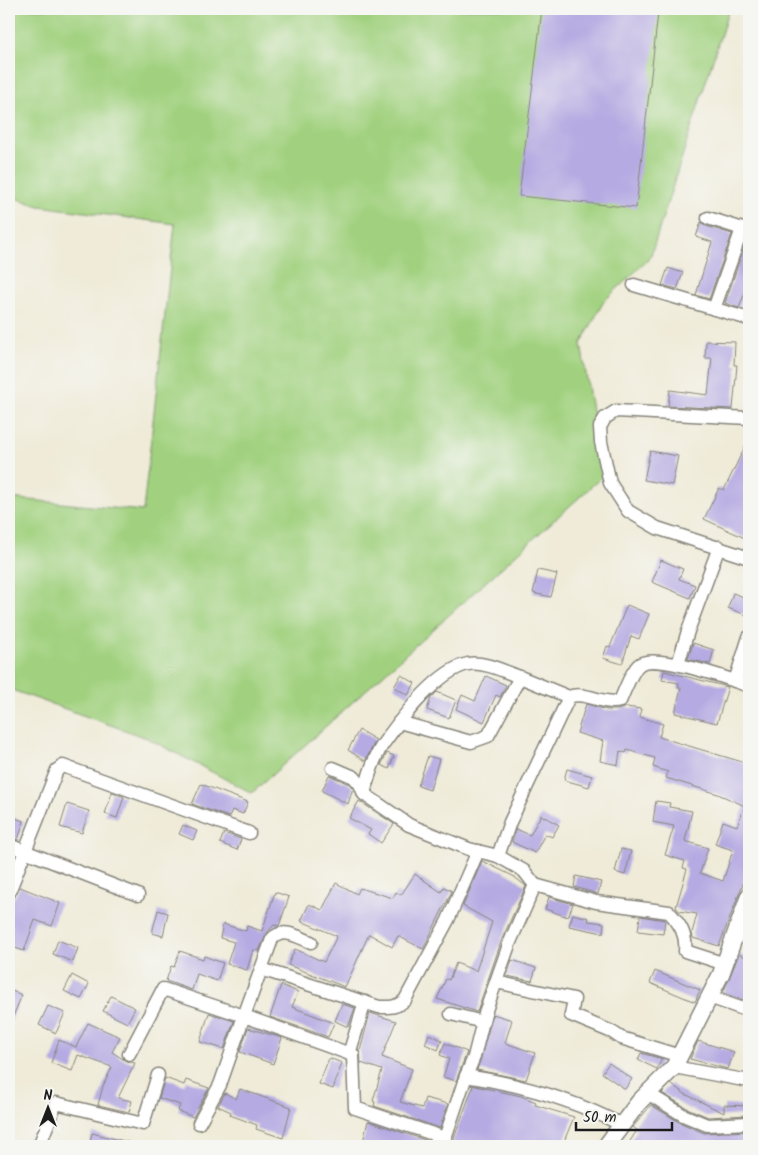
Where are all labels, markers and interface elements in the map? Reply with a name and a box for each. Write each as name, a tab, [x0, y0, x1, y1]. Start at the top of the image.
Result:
north arrow	[22, 1082, 72, 1132]
text: N	[44, 1085, 53, 1107]
scale bar	[576, 1100, 672, 1132]
text: 50 m	[583, 1106, 617, 1130]

